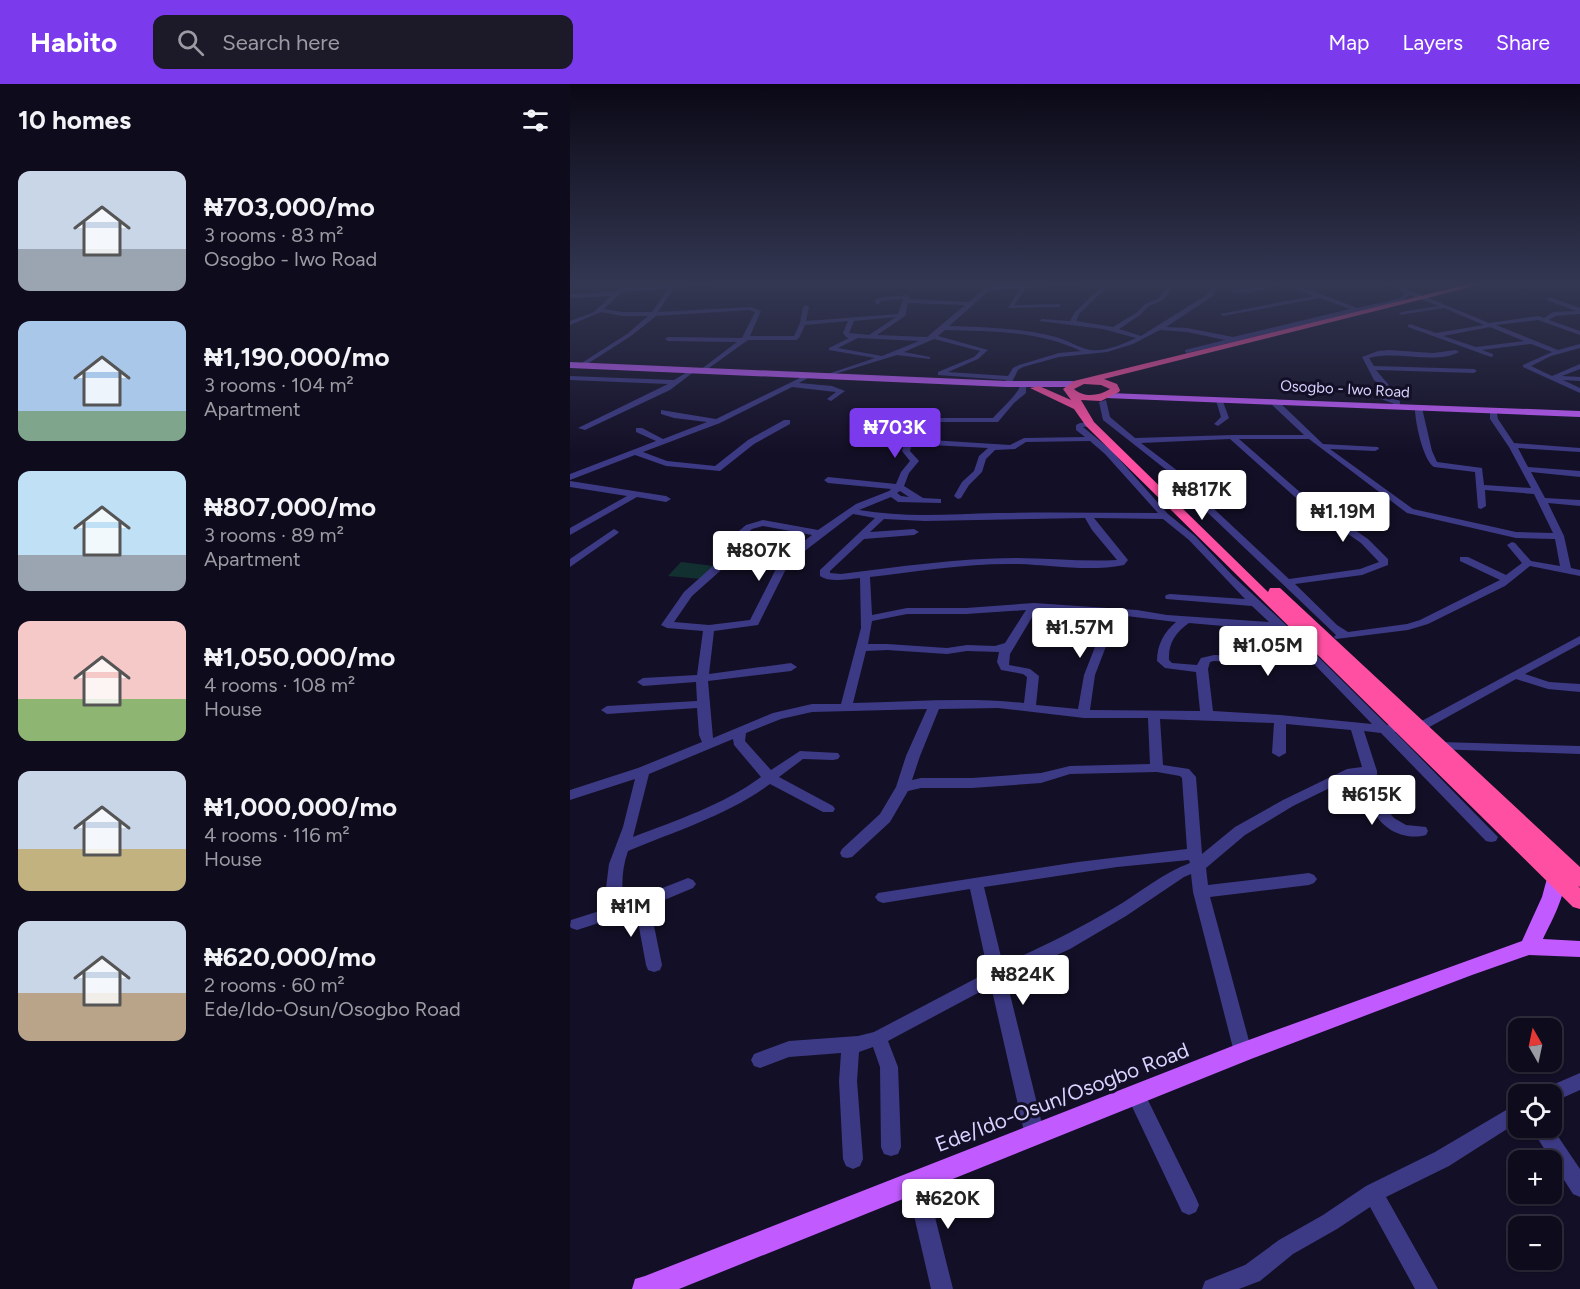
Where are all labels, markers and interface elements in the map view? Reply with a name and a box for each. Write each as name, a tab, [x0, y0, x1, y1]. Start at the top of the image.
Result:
search box	[153, 15, 573, 69]
text: Habito	[30, 25, 117, 59]
icon: search	[174, 26, 207, 59]
text: Search here	[222, 29, 340, 56]
text: Map	[1329, 30, 1369, 55]
text: Layers	[1402, 30, 1463, 55]
text: Share	[1496, 30, 1550, 55]
text: 10 homes	[18, 104, 131, 136]
icon: filters	[519, 104, 552, 137]
text: ₦703,000/mo	[204, 191, 375, 223]
icon: home	[66, 195, 138, 267]
text: 3 rooms · 83 m²	[204, 223, 343, 247]
text: Osogbo - Iwo Road	[204, 247, 377, 271]
text: ₦1,190,000/mo	[204, 341, 390, 373]
icon: home	[66, 345, 138, 417]
text: 3 rooms · 104 m²	[204, 373, 354, 397]
street label: Osogbo - Iwo Road	[1280, 377, 1410, 401]
text: Apartment	[204, 397, 301, 421]
pin: ₦703K	[853, 408, 937, 459]
text: ₦703K	[864, 415, 926, 439]
pin: ₦817K	[1160, 470, 1244, 521]
text: ₦817K	[1172, 477, 1232, 501]
text: ₦807,000/mo	[204, 491, 376, 523]
pin: ₦1.19M	[1294, 492, 1392, 543]
icon: home	[66, 495, 138, 567]
text: ₦1.19M	[1310, 499, 1376, 523]
text: 3 rooms · 89 m²	[204, 523, 344, 547]
pin: ₦807K	[717, 531, 801, 582]
text: ₦807K	[727, 538, 791, 562]
text: Apartment	[204, 547, 301, 571]
pin: ₦1.57M	[1031, 608, 1129, 659]
text: ₦1.57M	[1046, 615, 1114, 639]
pin: ₦1.05M	[1219, 626, 1317, 677]
text: ₦1.05M	[1233, 633, 1303, 657]
text: ₦1,050,000/mo	[204, 641, 395, 673]
icon: home	[66, 645, 138, 717]
text: 4 rooms · 108 m²	[204, 673, 355, 697]
text: House	[204, 697, 262, 721]
pin: ₦615K	[1330, 775, 1414, 826]
text: ₦615K	[1342, 782, 1402, 806]
text: ₦1,000,000/mo	[204, 791, 397, 823]
icon: home	[66, 795, 138, 867]
text: 4 rooms · 116 m²	[204, 823, 350, 847]
text: House	[204, 847, 262, 871]
pin: ₦1M	[602, 887, 660, 938]
text: ₦1M	[611, 894, 651, 918]
text: ₦620,000/mo	[204, 941, 376, 973]
icon: home	[66, 945, 138, 1017]
pin: ₦824K	[981, 955, 1065, 1006]
text: ₦824K	[991, 962, 1055, 986]
text: 2 rooms · 60 m²	[204, 973, 345, 997]
text: Ede/Ido-Osun/Osogbo Road	[204, 997, 461, 1021]
north arrow	[1508, 1018, 1562, 1072]
map controls	[1508, 1018, 1562, 1270]
street label: Ede/Ido-Osun/Osogbo Road	[932, 1037, 1192, 1157]
button: locate	[1508, 1084, 1562, 1138]
button: +	[1508, 1150, 1562, 1204]
pin: ₦620K	[906, 1179, 990, 1230]
text: ₦620K	[916, 1186, 980, 1210]
button: −	[1508, 1216, 1562, 1270]

